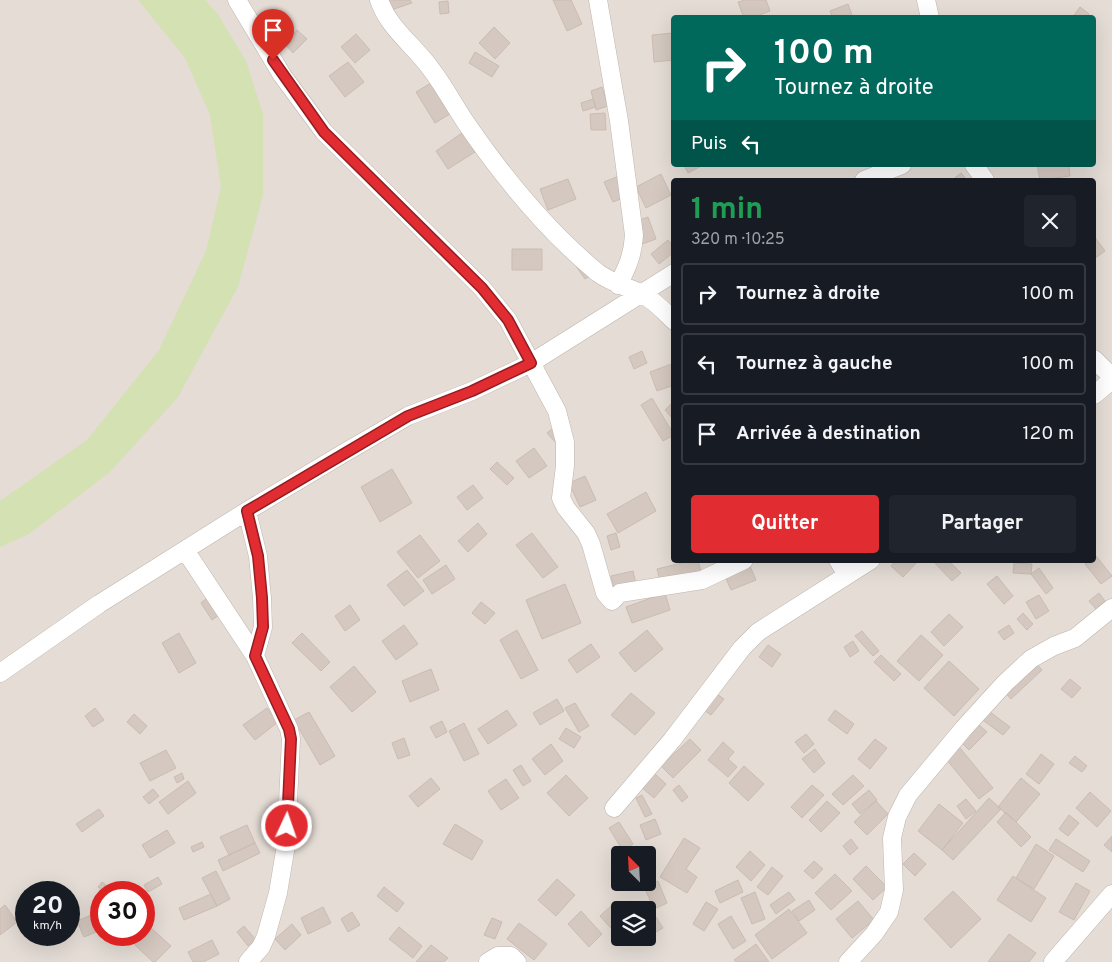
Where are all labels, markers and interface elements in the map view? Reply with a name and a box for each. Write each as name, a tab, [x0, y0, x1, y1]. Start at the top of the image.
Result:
pin	[252, 9, 294, 60]
icon: arrive	[259, 16, 287, 44]
text: 100 m	[774, 32, 874, 76]
icon: right	[691, 35, 756, 100]
text: Tournez à droite	[774, 75, 934, 102]
icon: left	[737, 130, 765, 158]
text: Puis	[691, 132, 727, 156]
text: 1 min	[691, 192, 763, 229]
button: close	[1024, 195, 1076, 247]
text: 320 m · 10:25	[691, 230, 785, 250]
icon: right	[693, 280, 721, 308]
text: Tournez à droite	[736, 282, 880, 306]
text: 100 m	[1022, 282, 1074, 306]
icon: left	[693, 350, 721, 378]
text: Tournez à gauche	[736, 352, 893, 376]
text: 100 m	[1022, 352, 1074, 376]
icon: arrive	[693, 420, 721, 448]
text: Arrivée à destination	[736, 422, 921, 446]
text: 120 m	[1023, 422, 1074, 446]
button: Quitter	[691, 495, 879, 553]
button: Partager	[889, 495, 1076, 553]
position arrow	[260, 799, 312, 851]
north arrow	[611, 846, 656, 891]
map controls	[611, 846, 656, 946]
speed limit sign: 30	[90, 881, 155, 946]
text: 20	[32, 891, 63, 923]
button: layers	[611, 901, 656, 946]
text: km/h	[33, 918, 62, 934]

